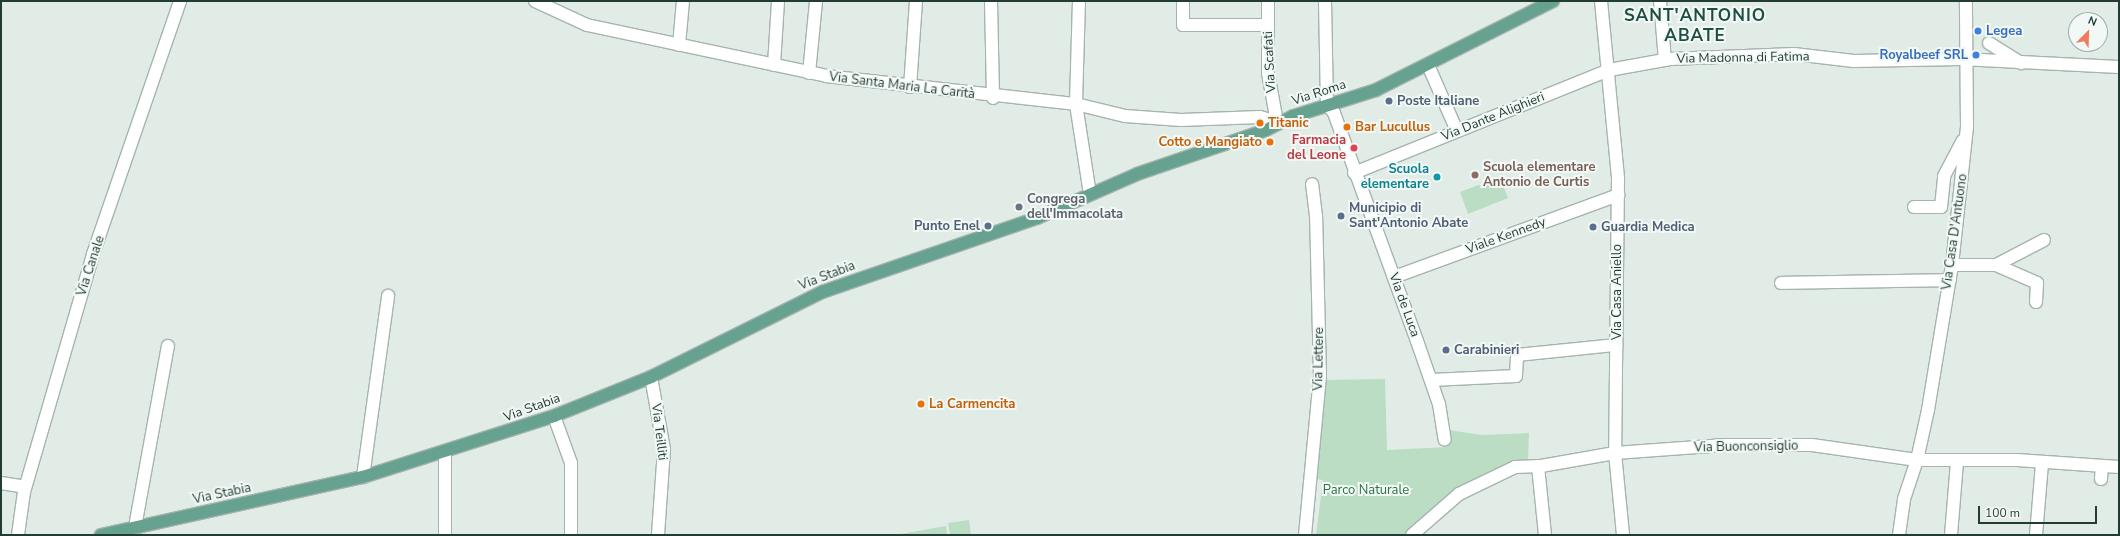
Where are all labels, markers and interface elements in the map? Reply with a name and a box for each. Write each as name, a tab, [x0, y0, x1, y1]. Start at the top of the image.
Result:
district label: SANT'ANTONIO ABATE	[1624, 6, 1766, 46]
north arrow	[2068, 12, 2108, 52]
text: N	[2086, 13, 2099, 30]
place label: Legea	[1986, 23, 2022, 39]
marker: Legea	[1973, 26, 1983, 36]
street label: Via Scafati	[1261, 31, 1279, 93]
place label: Royalbeef SRL	[1879, 47, 1968, 63]
street label: Via Madonna di Fatima	[1676, 49, 1810, 67]
marker: Royalbeef SRL	[1971, 50, 1981, 60]
street label: Via Santa Maria La Carità	[828, 69, 976, 103]
street label: Via Roma	[1290, 77, 1348, 109]
street label: Via Dante Alighieri	[1439, 89, 1547, 145]
place label: Poste Italiane	[1397, 93, 1479, 109]
marker: Poste Italiane	[1384, 96, 1394, 106]
place label: Titanic	[1268, 115, 1309, 131]
marker: Titanic	[1255, 118, 1265, 128]
place label: Bar Lucullus	[1355, 119, 1430, 135]
marker: Bar Lucullus	[1342, 122, 1352, 132]
place label: Farmacia del Leone	[1287, 133, 1346, 164]
place label: Cotto e Mangiato	[1158, 134, 1262, 150]
marker: Cotto e Mangiato	[1265, 137, 1275, 147]
marker: Farmacia del Leone	[1349, 143, 1359, 153]
place label: Scuola elementare Antonio de Curtis	[1483, 160, 1595, 191]
place label: Scuola elementare	[1361, 162, 1429, 193]
marker: Scuola elementare Antonio de Curtis	[1470, 170, 1480, 180]
marker: Scuola elementare	[1432, 172, 1442, 182]
street label: Via Casa D'Antuono	[1939, 173, 1971, 291]
place label: Congrega dell'Immacolata	[1027, 192, 1123, 223]
place label: Municipio di Sant'Antonio Abate	[1349, 201, 1468, 232]
marker: Congrega dell'Immacolata	[1014, 202, 1024, 212]
marker: Municipio di Sant'Antonio Abate	[1336, 211, 1346, 221]
street label: Viale Kennedy	[1464, 214, 1548, 258]
place label: Punto Enel	[914, 218, 980, 234]
place label: Guardia Medica	[1601, 219, 1695, 235]
marker: Punto Enel	[983, 221, 993, 231]
marker: Guardia Medica	[1588, 222, 1598, 232]
street label: Via Canale	[74, 234, 108, 298]
street label: Via Casa Aniello	[1609, 244, 1625, 340]
street label: Via Stabia	[797, 258, 857, 294]
street label: Via de Luca	[1385, 271, 1423, 339]
street label: Via Lettere	[1311, 327, 1327, 391]
place label: Carabinieri	[1454, 342, 1519, 358]
marker: Carabinieri	[1441, 345, 1451, 355]
street label: Via Stabia	[502, 391, 562, 425]
place label: La Carmencita	[929, 396, 1015, 412]
marker: La Carmencita	[916, 399, 926, 409]
street label: Via Teilliti	[648, 403, 670, 461]
street label: Via Buonconsiglio	[1694, 438, 1798, 456]
street label: Via Stabia	[191, 480, 253, 508]
park label: Parco Naturale	[1323, 482, 1409, 498]
scale bar	[1980, 498, 2099, 524]
text: 100 m	[1985, 505, 2020, 521]

